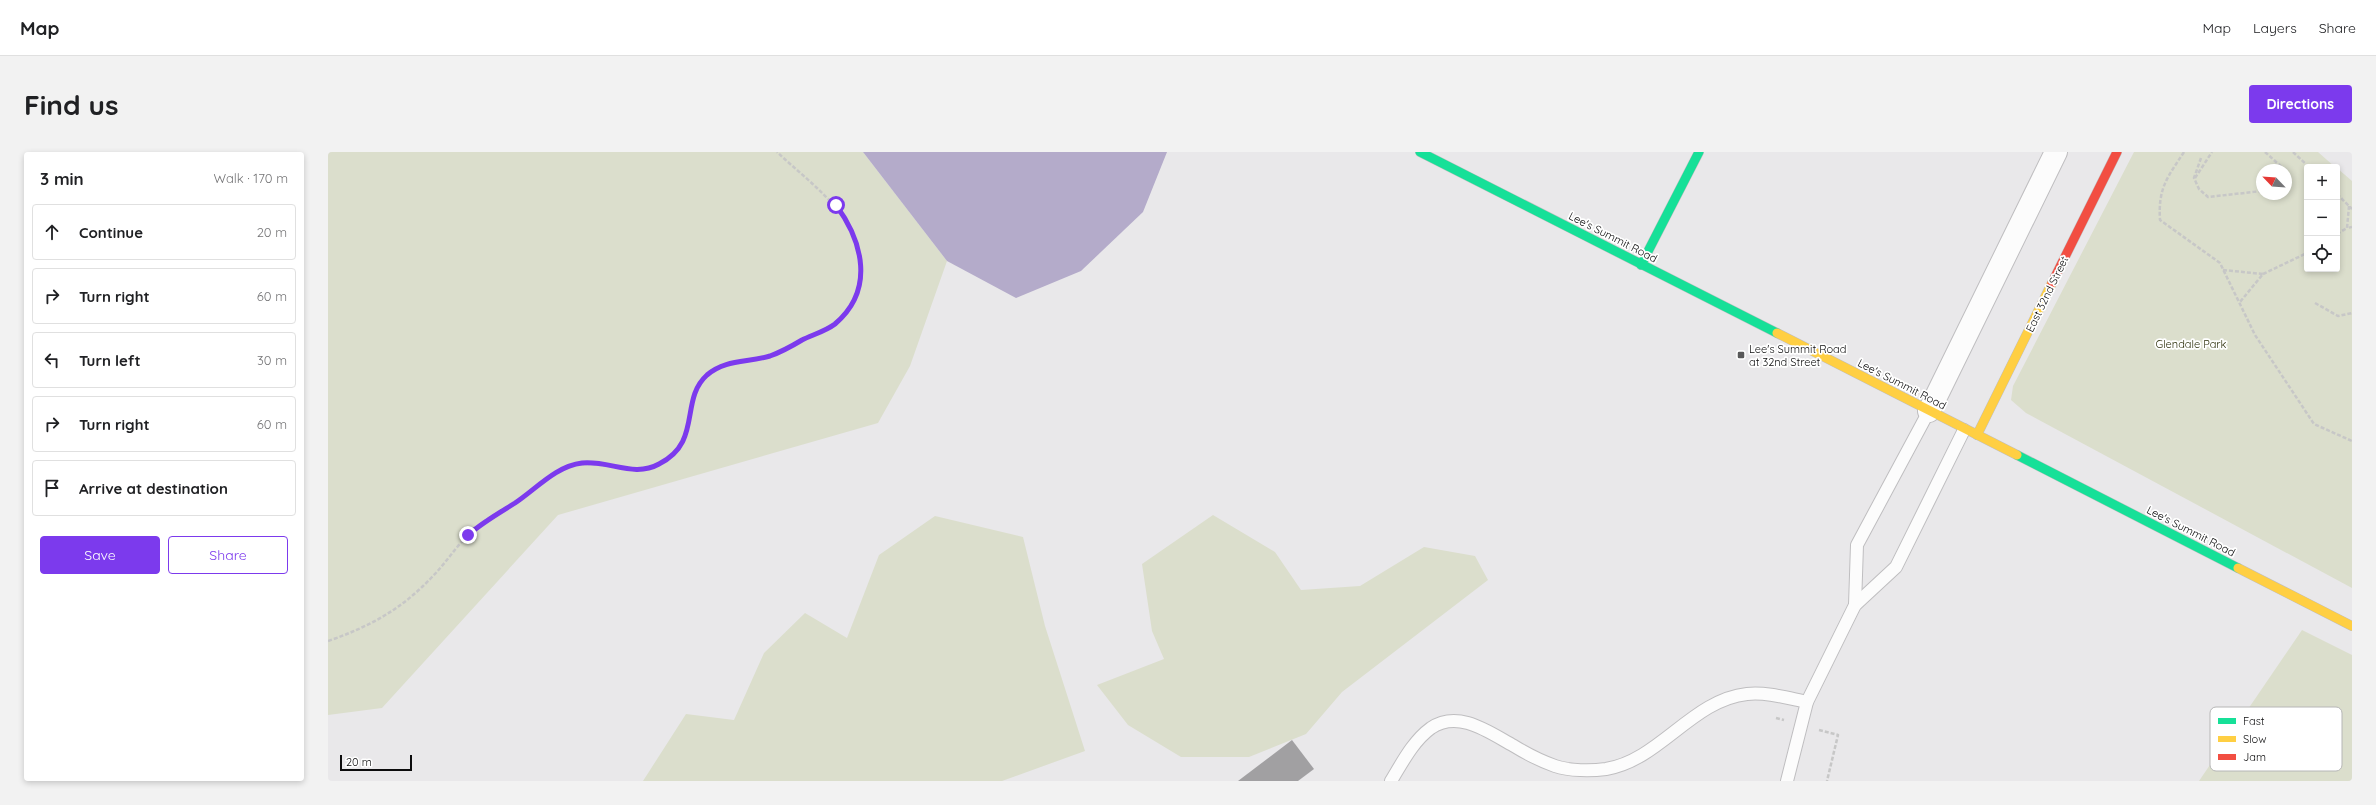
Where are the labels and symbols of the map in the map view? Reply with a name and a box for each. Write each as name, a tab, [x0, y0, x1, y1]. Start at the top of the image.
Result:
north arrow	[2256, 164, 2292, 200]
route start	[827, 196, 845, 214]
street label: Lee's Summit Road	[1566, 209, 1660, 265]
street label: East 32nd Street	[2023, 254, 2072, 334]
park label: Glendale Park	[2156, 337, 2227, 351]
place label: Lee's Summit Road at 32nd Street	[1749, 342, 1846, 369]
marker: Lee's Summit Road at 32nd Street	[1736, 350, 1746, 360]
street label: Lee's Summit Road	[1855, 356, 1949, 412]
street label: Lee's Summit Road	[2144, 503, 2238, 559]
route end	[459, 526, 477, 544]
legend	[2210, 707, 2342, 771]
text: Fast	[2243, 714, 2265, 728]
text: Slow	[2243, 732, 2267, 746]
text: Jam	[2243, 750, 2266, 764]
scale bar	[340, 753, 412, 772]

